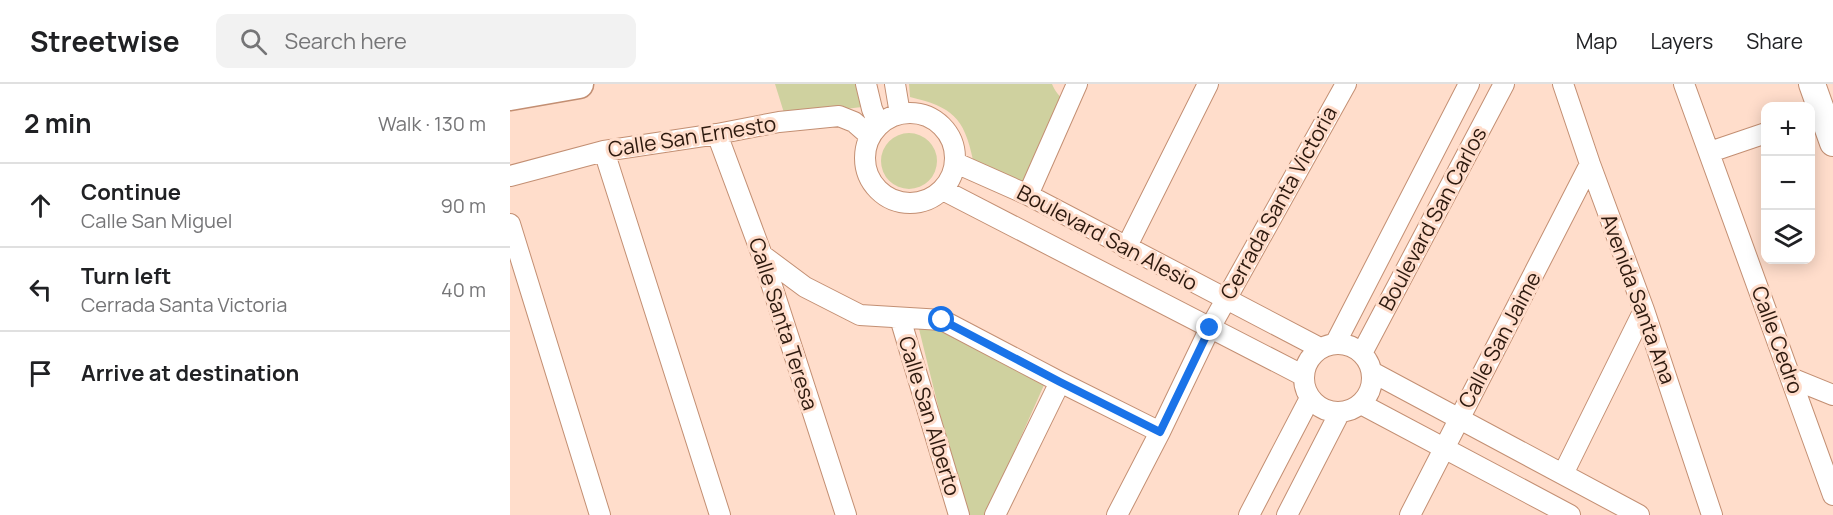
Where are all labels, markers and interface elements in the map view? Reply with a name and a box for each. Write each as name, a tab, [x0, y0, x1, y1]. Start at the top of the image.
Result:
search box	[216, 14, 636, 68]
text: Streetwise	[30, 22, 180, 60]
icon: search	[237, 25, 270, 58]
text: Search here	[285, 26, 407, 56]
text: Map	[1576, 27, 1617, 55]
text: Layers	[1650, 27, 1713, 55]
text: Share	[1746, 27, 1803, 55]
street label: Cerrada Santa Victoria	[1213, 101, 1343, 304]
map controls	[1761, 102, 1815, 264]
button: +	[1761, 102, 1815, 156]
text: 2 min	[24, 105, 92, 141]
street label: Calle San Ernesto	[606, 109, 778, 163]
text: Walk · 130 m	[378, 110, 486, 137]
street label: Boulevard San Carlos	[1372, 122, 1492, 315]
button: −	[1761, 156, 1815, 210]
text: Continue	[81, 177, 181, 207]
street label: Boulevard San Alesio	[1012, 178, 1202, 297]
icon: ahead	[24, 189, 57, 222]
text: 90 m	[440, 192, 486, 219]
text: Calle San Miguel	[81, 207, 232, 234]
street label: Avenida Santa Ana	[1595, 210, 1683, 388]
button: layers	[1761, 210, 1815, 264]
street label: Calle Santa Teresa	[743, 234, 825, 414]
text: Turn left	[81, 261, 171, 291]
street label: Calle San Jaime	[1451, 266, 1547, 413]
icon: left	[24, 273, 57, 306]
text: 40 m	[441, 276, 486, 303]
street label: Calle Cedro	[1746, 282, 1810, 397]
text: Cerrada Santa Victoria	[81, 291, 287, 318]
route start	[928, 306, 954, 332]
route end	[1196, 314, 1222, 340]
street label: Calle San Alberto	[892, 333, 967, 499]
icon: arrive	[24, 357, 57, 390]
text: Arrive at destination	[81, 358, 299, 388]

